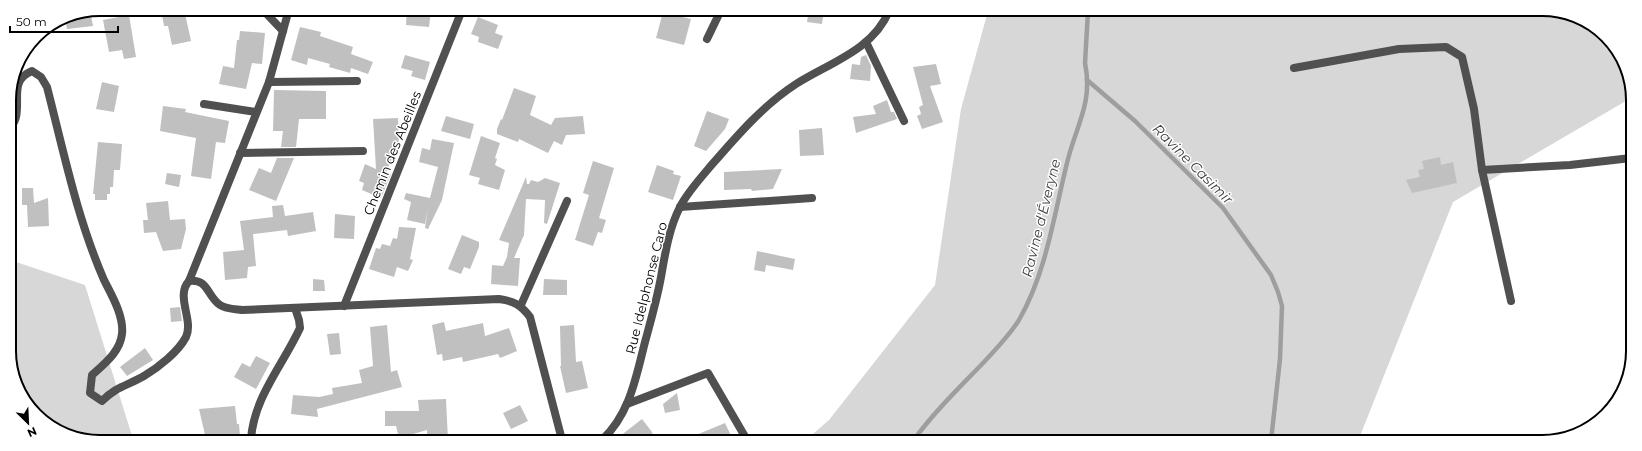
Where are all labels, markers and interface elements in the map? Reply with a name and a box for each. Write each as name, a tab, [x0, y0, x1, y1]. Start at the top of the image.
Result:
scale bar	[10, 8, 118, 34]
text: 50 m	[16, 14, 47, 29]
street label: Chemin des Abeilles	[360, 89, 424, 217]
water label: Ravine Casimir	[1149, 120, 1237, 208]
water label: Ravine d'Éveryne	[1018, 157, 1064, 279]
street label: Rue Idelphonse Caro	[622, 220, 670, 356]
north arrow	[8, 403, 48, 443]
text: N	[25, 424, 39, 440]

